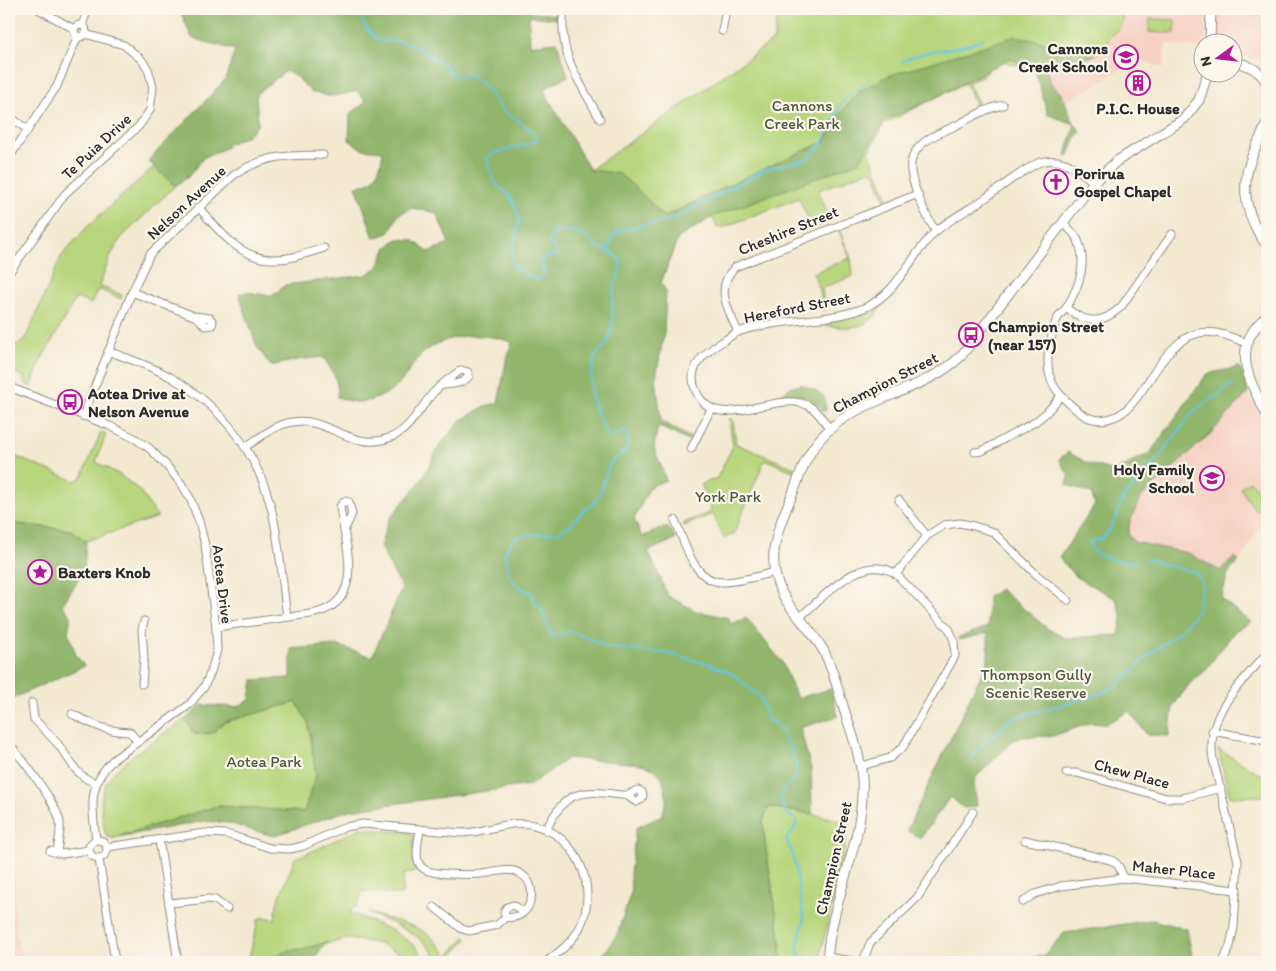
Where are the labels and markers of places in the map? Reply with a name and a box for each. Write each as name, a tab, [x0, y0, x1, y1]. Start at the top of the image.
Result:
place label: Cannons Creek School	[1019, 39, 1108, 76]
school or university icon: Cannons Creek School	[1113, 44, 1139, 70]
building icon: P.I.C. House	[1125, 70, 1151, 96]
place label: P.I.C. House	[1096, 99, 1180, 118]
place label: Porirua Gospel Chapel	[1074, 164, 1172, 202]
church icon: Porirua Gospel Chapel	[1043, 169, 1069, 195]
place label: Champion Street (near 157)	[988, 317, 1104, 355]
bus stop icon: Champion Street (near 157)	[958, 322, 984, 348]
place label: Aotea Drive at Nelson Avenue	[87, 384, 189, 421]
bus stop icon: Aotea Drive at Nelson Avenue	[57, 389, 83, 415]
place label: Holy Family School	[1113, 460, 1194, 497]
school or university icon: Holy Family School	[1199, 465, 1225, 491]
place icon: Baxters Knob	[27, 559, 53, 585]
place label: Baxters Knob	[58, 563, 151, 582]

